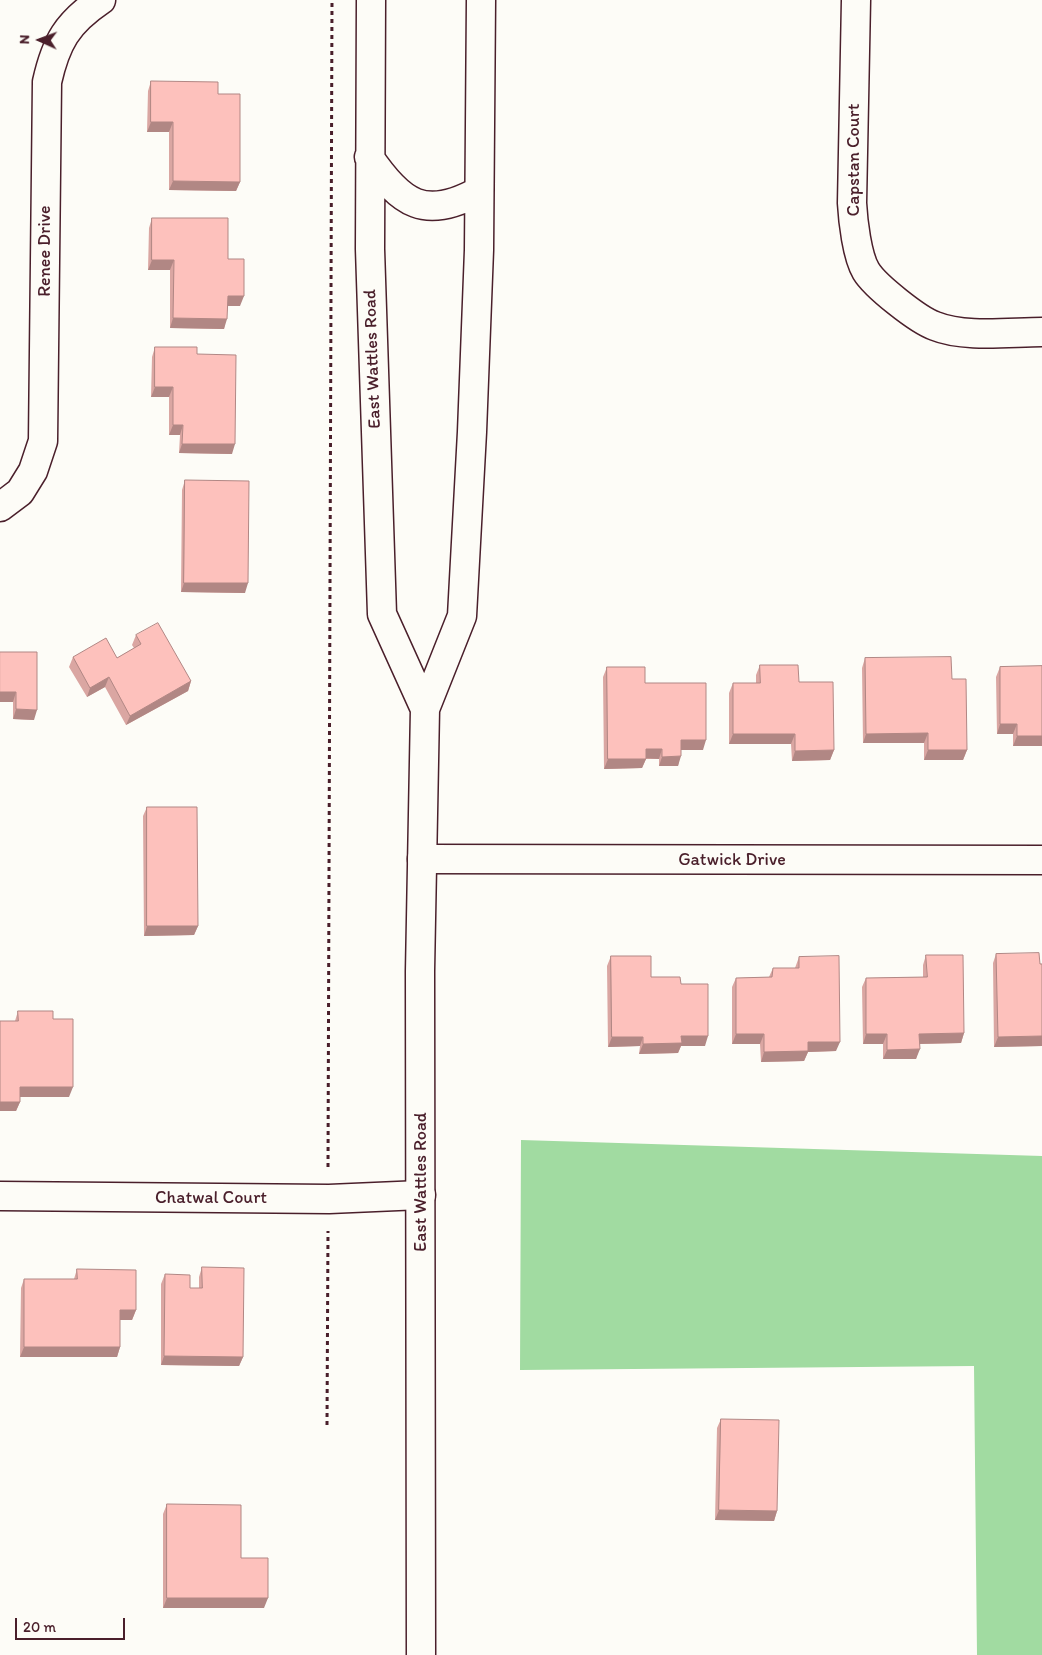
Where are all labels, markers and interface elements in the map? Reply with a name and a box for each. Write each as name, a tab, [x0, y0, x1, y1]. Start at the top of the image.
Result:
north arrow	[15, 15, 65, 65]
text: N	[16, 34, 33, 44]
street label: Capstan Court	[843, 104, 865, 216]
street label: Renee Drive	[34, 205, 56, 297]
street label: East Wattles Road	[360, 289, 386, 429]
street label: Gatwick Drive	[678, 849, 786, 871]
street label: East Wattles Road	[410, 1112, 432, 1252]
street label: Chatwal Court	[155, 1187, 267, 1209]
scale bar	[18, 1608, 128, 1640]
text: 20 m	[23, 1618, 56, 1636]

